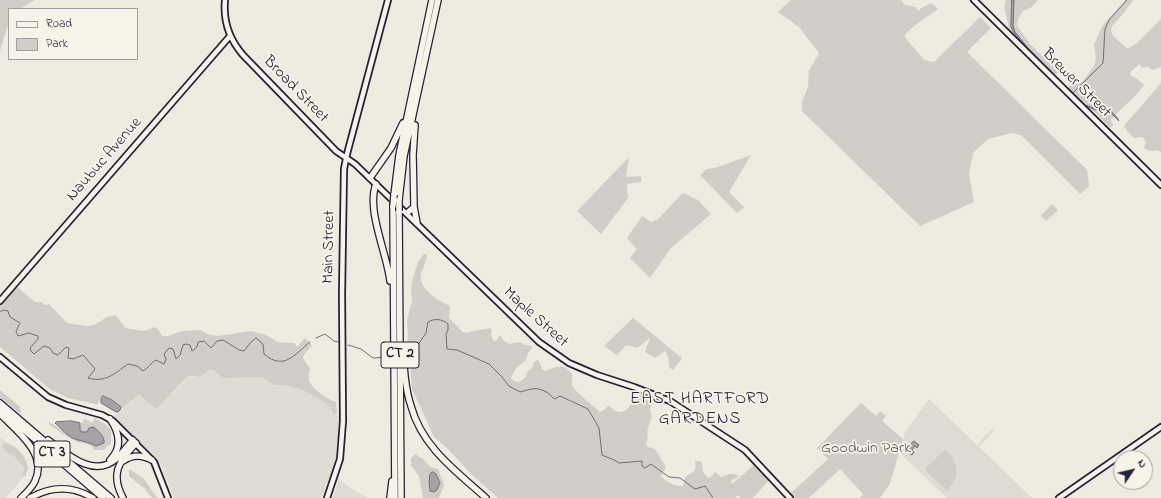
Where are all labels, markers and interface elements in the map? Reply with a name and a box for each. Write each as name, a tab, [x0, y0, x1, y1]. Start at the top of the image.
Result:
legend	[8, 8, 138, 60]
text: Road	[46, 15, 72, 33]
text: Park	[46, 35, 68, 53]
street label: Brewer Street	[1037, 45, 1115, 123]
street label: Broad Street	[258, 52, 332, 128]
street label: Naubuc Avenue	[63, 114, 147, 206]
street label: Main Street	[320, 210, 340, 284]
street label: Maple Street	[499, 284, 571, 352]
road number: CT 2	[381, 342, 419, 368]
district label: EAST HARTFORD GARDENS	[630, 390, 770, 430]
park label: Goodwin Park	[821, 439, 911, 459]
road number: CT 3	[34, 441, 70, 467]
north arrow	[1113, 450, 1153, 490]
text: N	[1133, 456, 1151, 471]

